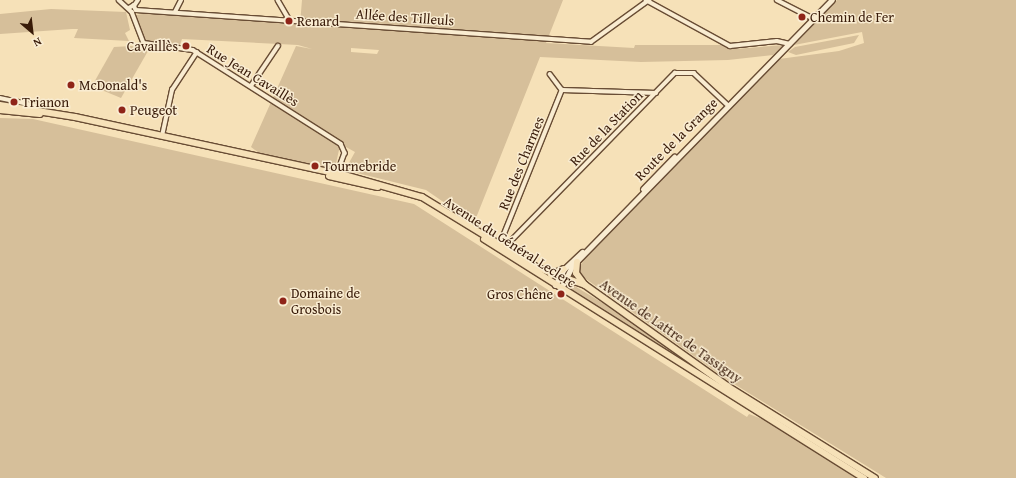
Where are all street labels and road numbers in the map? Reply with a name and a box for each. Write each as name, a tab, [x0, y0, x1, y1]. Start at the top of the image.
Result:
street label: Allée des Tilleuls	[355, 5, 455, 29]
street label: Rue Jean Cavaillès	[204, 40, 302, 110]
street label: Rue de la Station	[566, 87, 646, 169]
street label: Route de la Grange	[631, 94, 721, 184]
street label: Rue des Charmes	[495, 114, 547, 212]
street label: Avenue du Général Leclerc	[441, 193, 579, 291]
street label: Avenue de Lattre de Tassigny	[597, 275, 745, 387]

